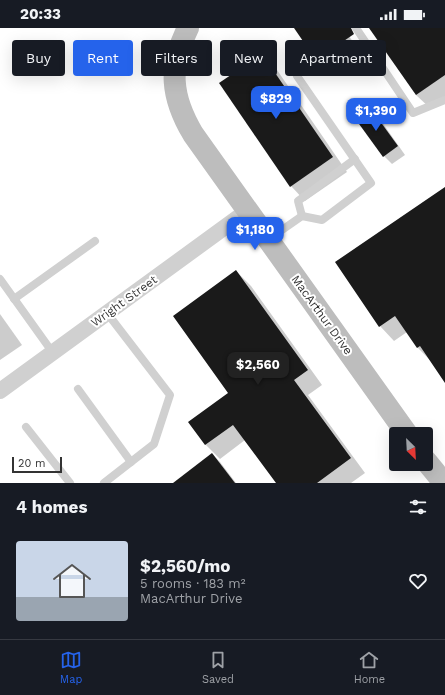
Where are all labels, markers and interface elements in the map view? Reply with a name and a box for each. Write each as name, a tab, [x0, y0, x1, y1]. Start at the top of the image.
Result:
text: 20:33	[20, 5, 61, 23]
chip: Buy	[12, 40, 65, 76]
chip: Rent	[73, 40, 133, 76]
chip: Filters	[141, 40, 212, 76]
chip: New	[220, 40, 277, 76]
chip: Apartment	[285, 40, 386, 76]
pin: $829	[252, 86, 300, 120]
text: $829	[260, 91, 292, 106]
pin: $1,390	[343, 98, 409, 132]
text: $1,390	[355, 103, 397, 118]
pin: $1,180	[222, 217, 288, 251]
text: $1,180	[236, 222, 274, 237]
street label: Wright Street	[88, 272, 160, 330]
street label: MacArthur Drive	[289, 273, 355, 357]
pin: $2,560	[225, 352, 291, 386]
text: $2,560	[236, 357, 280, 372]
north arrow	[389, 427, 433, 471]
map controls	[389, 427, 433, 471]
scale bar	[12, 455, 62, 474]
text: 20 m	[18, 457, 46, 470]
icon: filters	[407, 496, 429, 518]
text: 4 homes	[16, 497, 87, 517]
text: $2,560/mo	[140, 556, 230, 576]
icon: home	[48, 557, 96, 605]
icon: heart	[407, 570, 429, 592]
text: 5 rooms · 183 m²	[140, 576, 245, 591]
text: MacArthur Drive	[140, 591, 242, 606]
tab: Map	[60, 649, 82, 686]
tab: Saved	[202, 649, 234, 686]
tab: Home	[354, 649, 385, 686]

